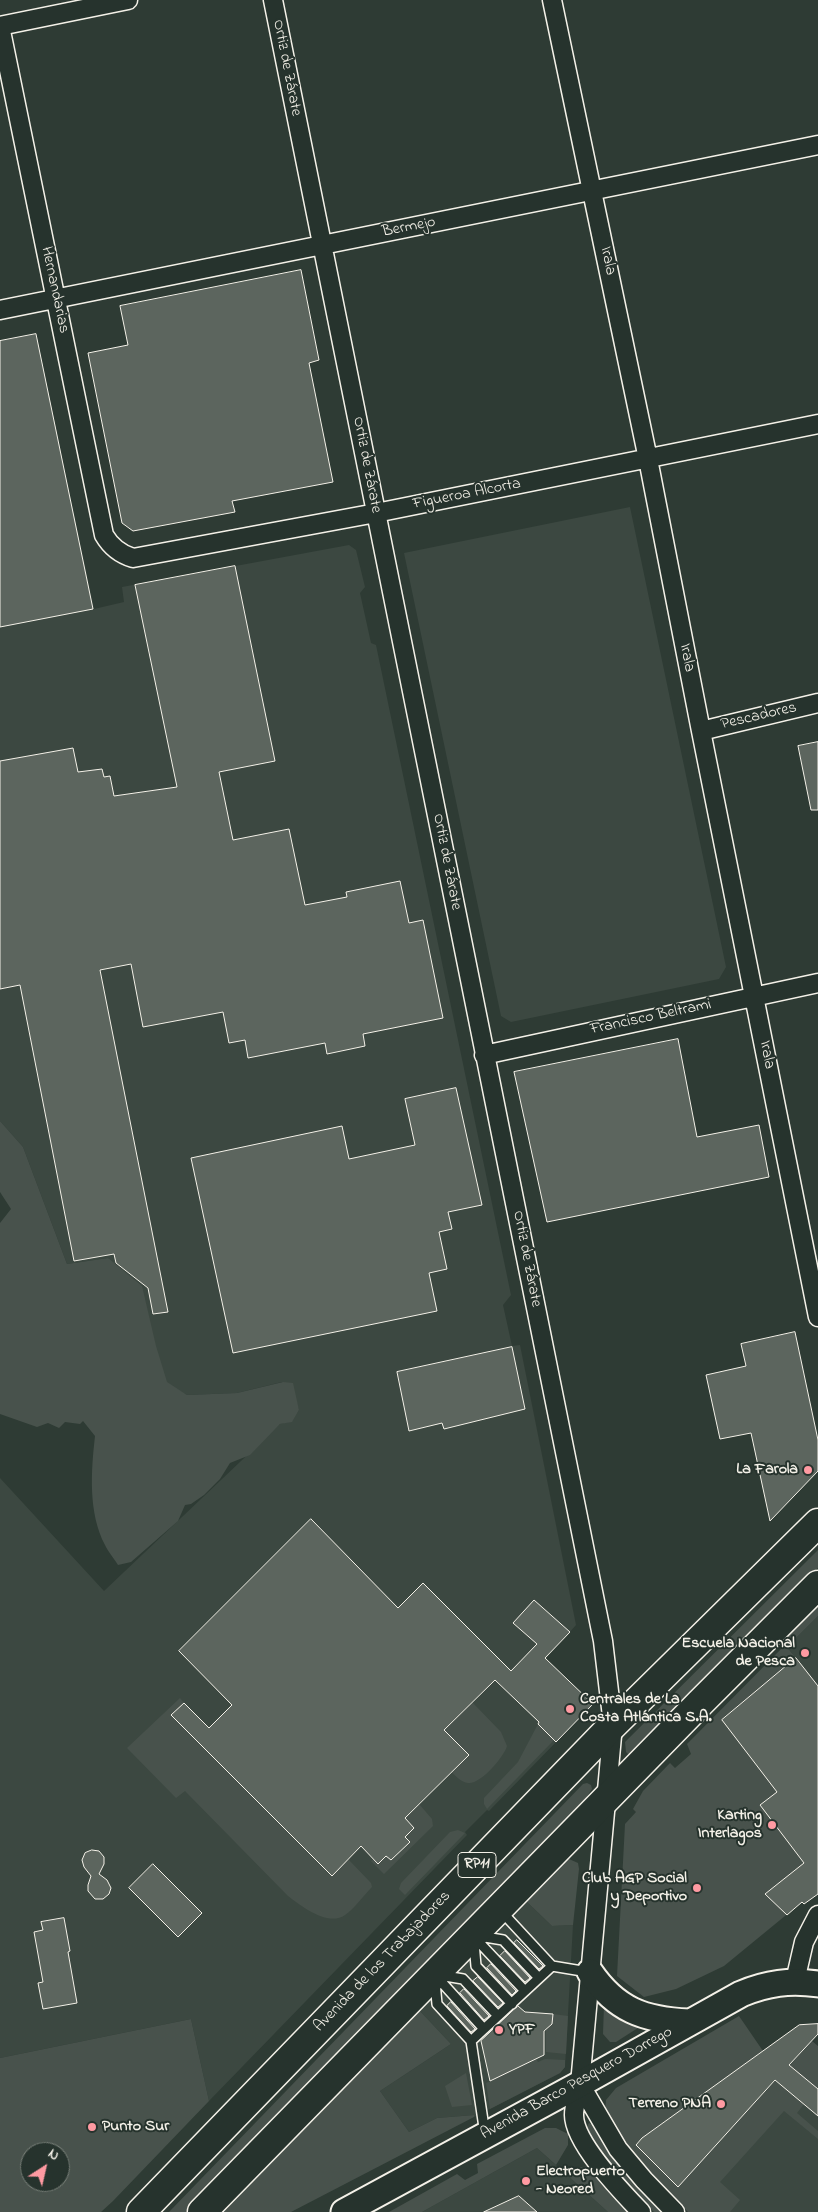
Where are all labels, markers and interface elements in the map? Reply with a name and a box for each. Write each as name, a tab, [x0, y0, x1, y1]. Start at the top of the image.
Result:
street label: Ortiz de Zárate	[267, 18, 305, 118]
street label: Bermejo	[381, 213, 437, 243]
street label: Hernandarias	[35, 245, 73, 335]
street label: Irala	[595, 245, 619, 277]
street label: Ortiz de Zárate	[347, 415, 385, 515]
street label: Figueroa Alcorta	[411, 475, 523, 515]
street label: Irala	[674, 642, 698, 674]
street label: Pescadores	[719, 699, 799, 735]
street label: Ortiz de Zárate	[427, 812, 465, 912]
street label: Francisco Beltrami	[589, 996, 713, 1040]
street label: Irala	[754, 1039, 778, 1071]
street label: Ortiz de Zárate	[507, 1209, 545, 1309]
place label: La Farola	[736, 1460, 798, 1480]
marker: La Farola	[802, 1464, 814, 1476]
place label: Escuela Nacional de Pesca	[681, 1634, 795, 1672]
marker: Escuela Nacional de Pesca	[799, 1647, 811, 1659]
place label: Centrales de La Costa Atlántica S.A.	[580, 1690, 712, 1728]
marker: Centrales de La Costa Atlántica S.A.	[564, 1703, 576, 1715]
place label: Karting Interlagos	[698, 1806, 762, 1844]
marker: Karting Interlagos	[766, 1819, 778, 1831]
road number: RP11	[458, 1852, 496, 1878]
place label: Club AGP Social y Deportivo	[582, 1869, 687, 1907]
marker: Club AGP Social y Deportivo	[691, 1882, 703, 1894]
street label: Avenida de los Trabajadores	[311, 1887, 455, 2037]
place label: YPF	[509, 2020, 535, 2040]
street label: Avenida Barco Pesquero Dorrego	[478, 2023, 676, 2145]
marker: YPF	[493, 2024, 505, 2036]
place label: Terreno PNA	[628, 2094, 711, 2114]
marker: Terreno PNA	[715, 2098, 727, 2110]
place label: Punto Sur	[102, 2117, 169, 2137]
marker: Punto Sur	[86, 2121, 98, 2133]
north arrow	[20, 2142, 70, 2192]
text: N	[43, 2144, 63, 2166]
place label: Electropuerto - Neored	[536, 2162, 625, 2200]
marker: Electropuerto - Neored	[520, 2175, 532, 2187]

